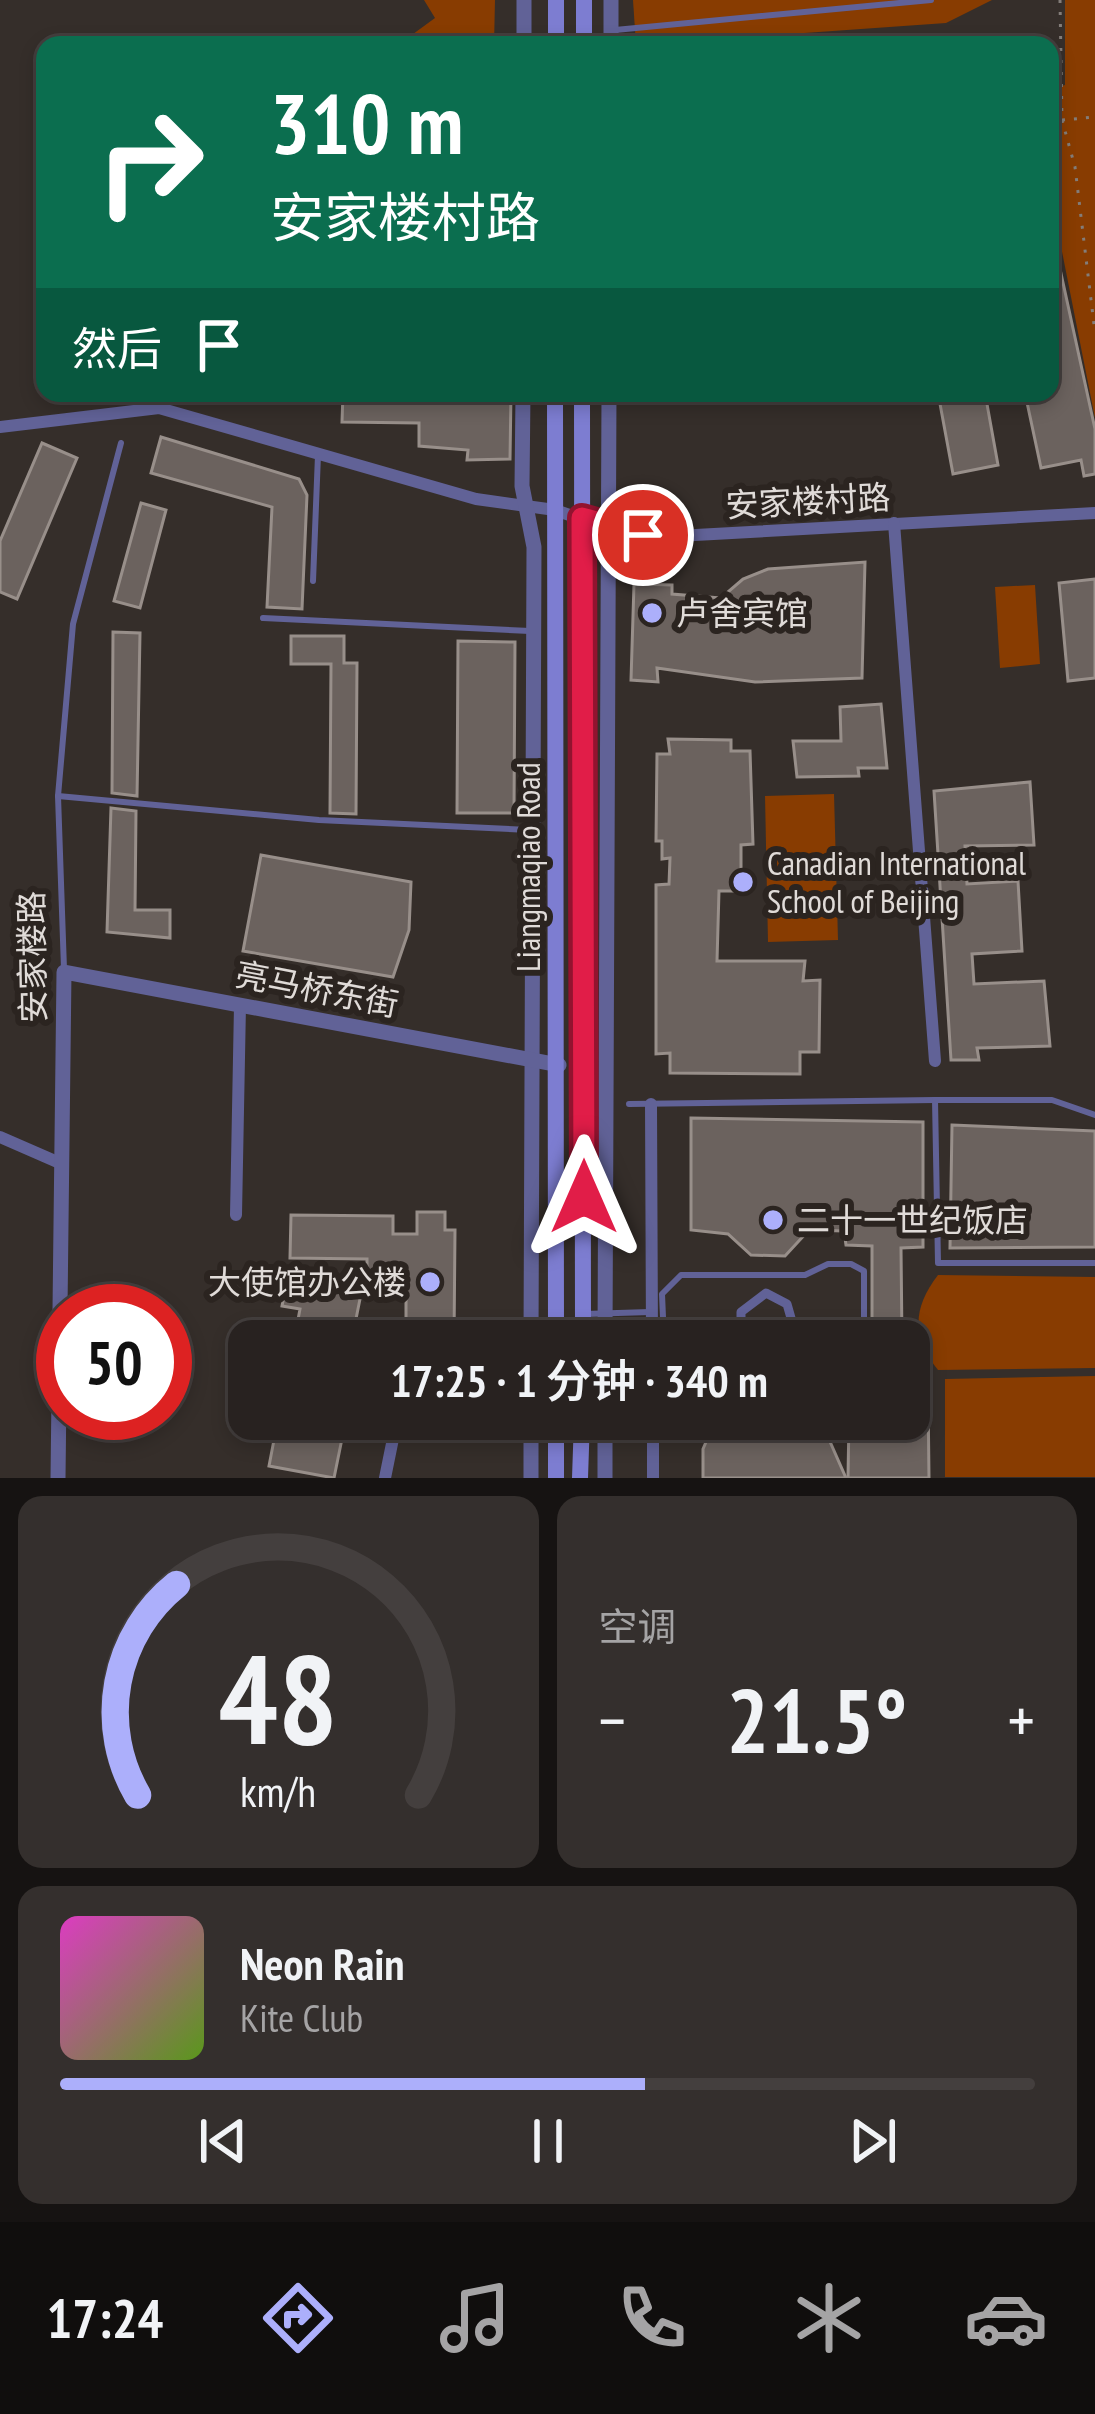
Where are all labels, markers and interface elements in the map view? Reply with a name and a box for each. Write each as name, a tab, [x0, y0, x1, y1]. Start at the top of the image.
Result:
text: 310 m	[270, 68, 463, 177]
icon: right	[72, 84, 228, 240]
text: 安家楼村路	[270, 182, 540, 252]
icon: arrive	[186, 312, 252, 378]
text: 然后	[72, 319, 162, 377]
street label: 安家楼村路	[724, 475, 891, 526]
pin	[592, 484, 694, 586]
icon: arrive	[610, 502, 676, 568]
place label: 卢舍宾馆	[676, 591, 808, 634]
marker: 卢舍宾馆	[639, 600, 665, 626]
street label: Liangmaqiao Road	[506, 762, 549, 972]
place label: Canadian International School of Beijing	[767, 841, 1026, 922]
marker: Canadian International School of Beijing	[730, 869, 756, 895]
street label: 安家楼路	[9, 891, 54, 1023]
street label: 亮马桥东街	[232, 952, 402, 1025]
position arrow	[521, 1134, 647, 1260]
place label: 二十一世纪饭店	[797, 1198, 1028, 1241]
marker: 二十一世纪饭店	[760, 1207, 786, 1233]
place label: 大使馆办公楼	[208, 1260, 406, 1303]
marker: 大使馆办公楼	[417, 1269, 443, 1295]
speed limit sign: 50	[36, 1284, 192, 1440]
text: 17:25 · 1 分钟 · 340 m	[390, 1351, 768, 1409]
text: 空调	[599, 1601, 677, 1652]
text: 48	[219, 1617, 338, 1778]
text: 21.5°	[726, 1661, 907, 1778]
text: −	[599, 1677, 626, 1762]
text: +	[1008, 1677, 1035, 1762]
text: km/h	[240, 1763, 316, 1819]
text: Neon Rain	[240, 1934, 405, 1992]
text: Kite Club	[240, 1992, 363, 2043]
icon: previous	[190, 2108, 256, 2174]
icon: pause	[515, 2108, 581, 2174]
icon: next	[840, 2108, 906, 2174]
icon: directions	[256, 2276, 340, 2360]
icon: music	[433, 2276, 517, 2360]
icon: phone	[610, 2276, 694, 2360]
icon: climate	[787, 2276, 871, 2360]
icon: car	[964, 2276, 1048, 2360]
text: 17:24	[47, 2283, 163, 2353]

